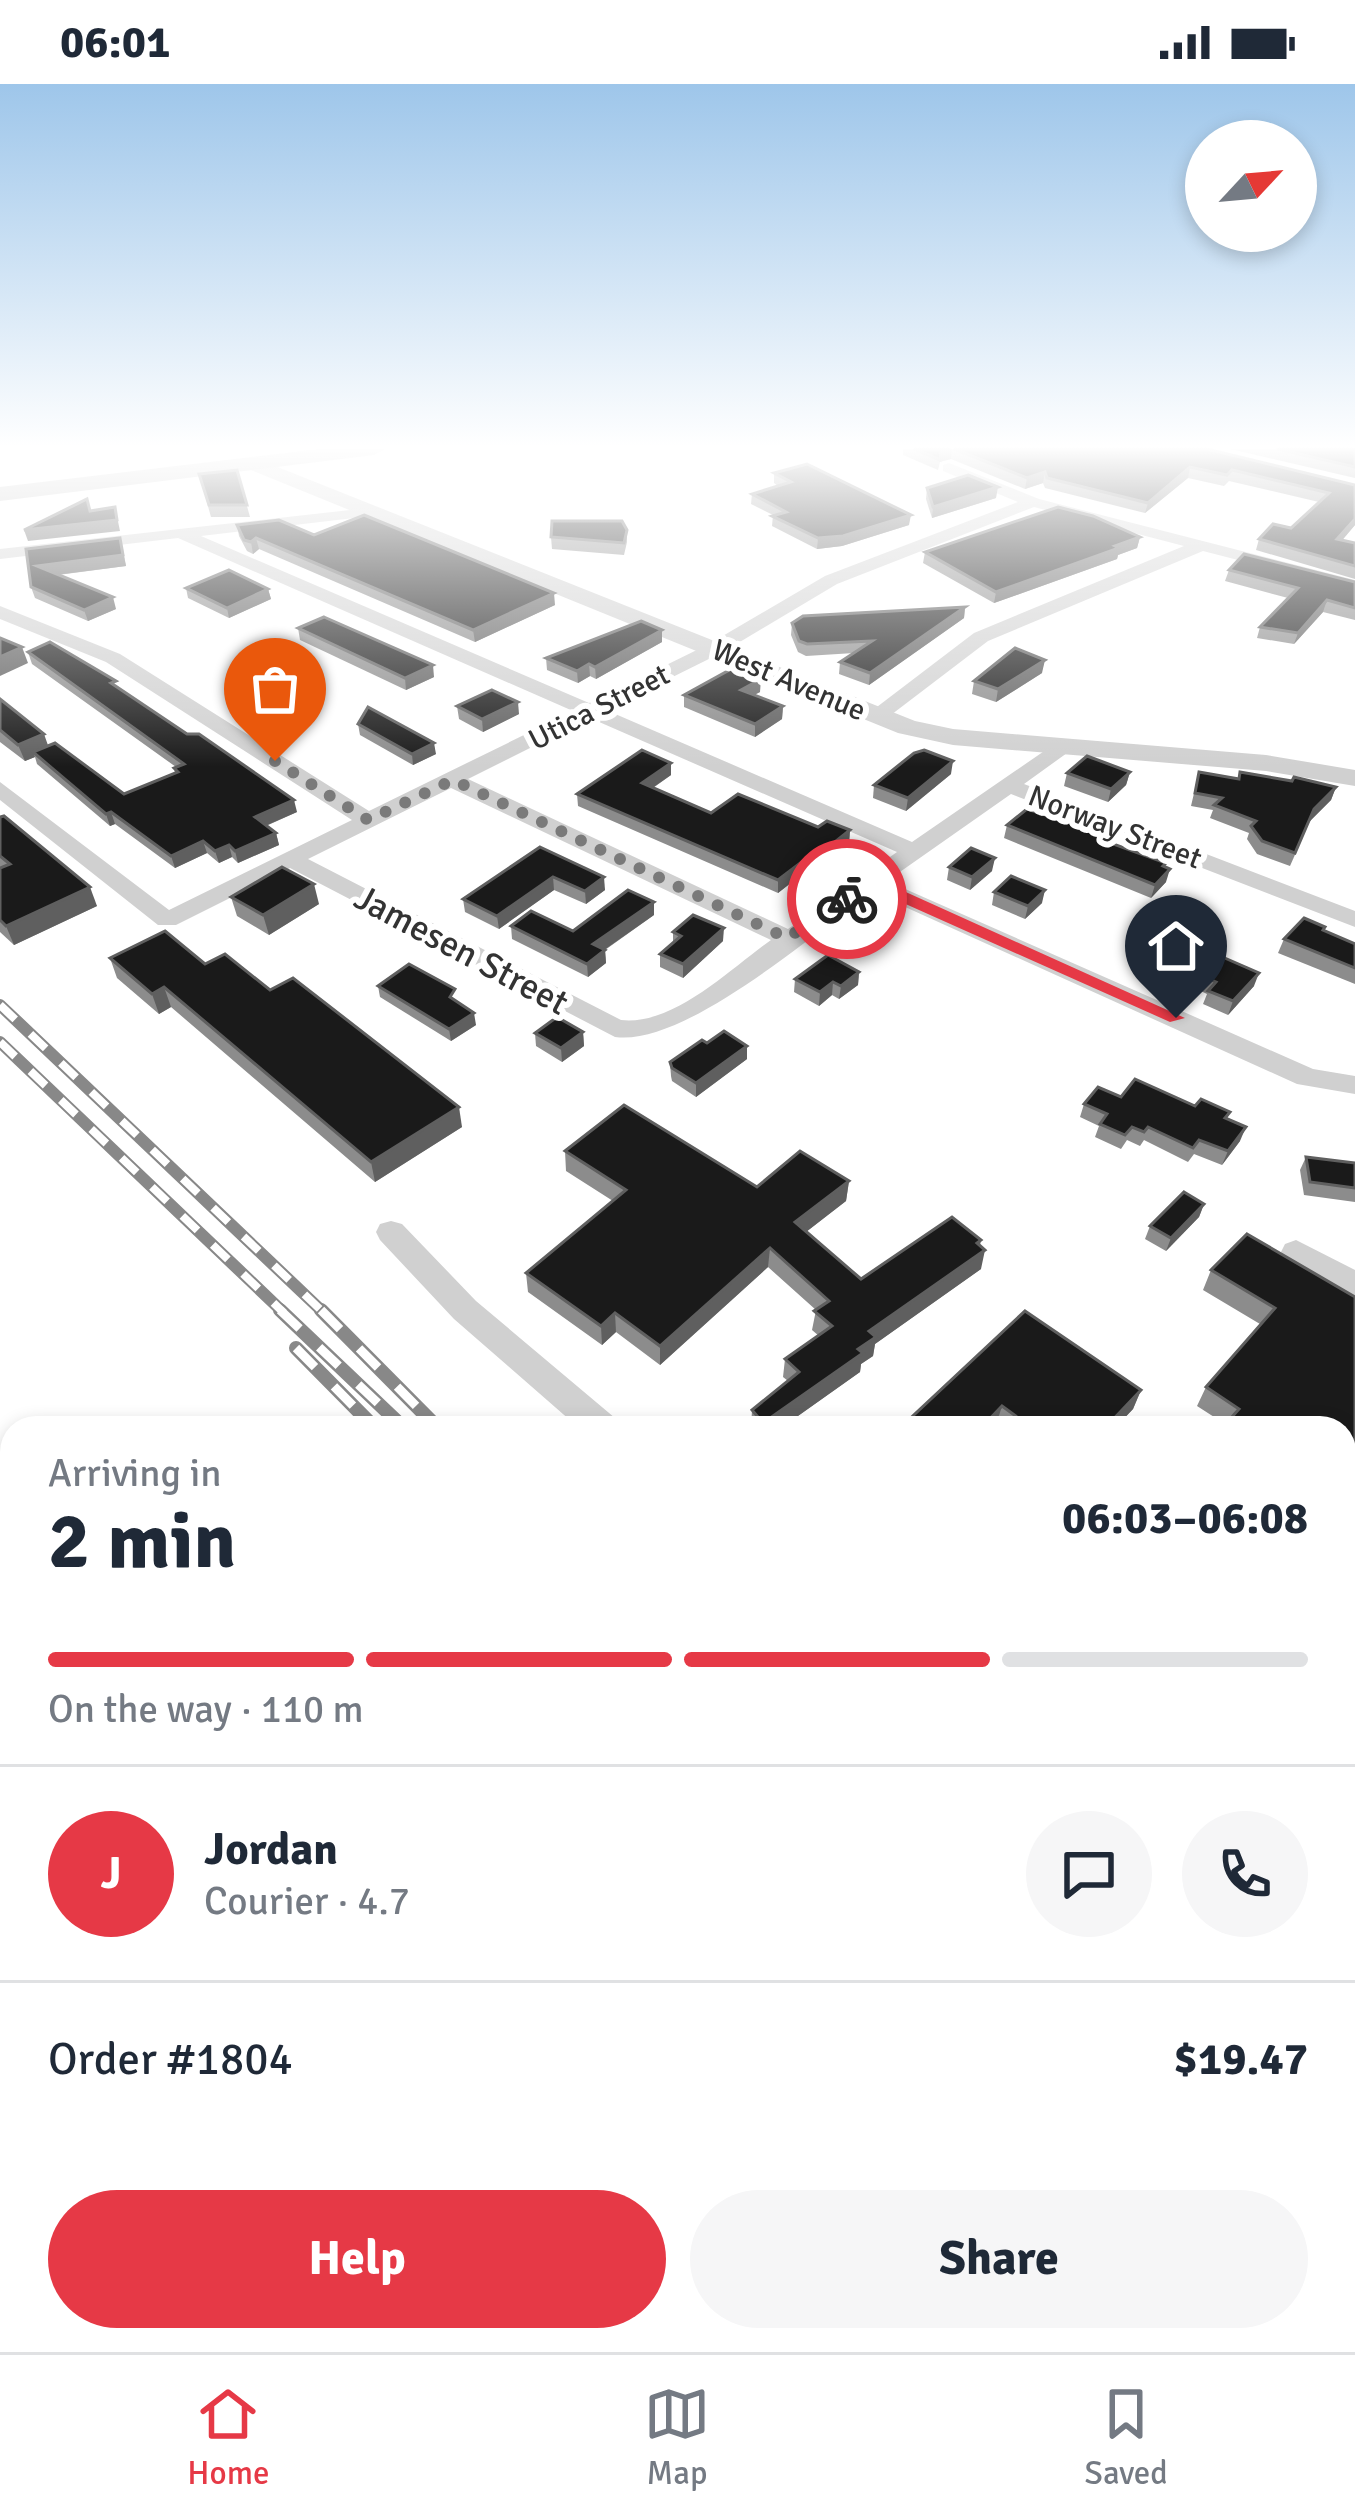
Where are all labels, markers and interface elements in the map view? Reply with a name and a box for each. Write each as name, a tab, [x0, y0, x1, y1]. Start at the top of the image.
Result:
text: 06:01	[60, 15, 170, 70]
north arrow	[1185, 120, 1317, 252]
map controls	[1185, 120, 1317, 252]
street label: West Avenue	[706, 632, 871, 729]
pin	[224, 638, 326, 761]
icon: bag	[242, 656, 308, 722]
street label: Utica Street	[523, 656, 676, 759]
street label: Norway Street	[1023, 777, 1207, 877]
courier	[787, 839, 907, 959]
icon: bike	[814, 866, 880, 932]
street label: Jamesen Street	[347, 875, 576, 1025]
pin	[1125, 895, 1227, 1018]
icon: home	[1143, 913, 1209, 979]
text: Arriving in	[48, 1449, 222, 1497]
text: 06:03–06:08	[1062, 1491, 1308, 1546]
text: 2 min	[48, 1494, 236, 1590]
text: On the way · 110 m	[48, 1685, 364, 1733]
button: chat	[1026, 1811, 1152, 1937]
button: phone	[1182, 1811, 1308, 1937]
text: Jordan	[204, 1822, 338, 1877]
text: J	[100, 1846, 122, 1901]
text: Courier · 4.7	[204, 1877, 410, 1925]
text: Order #1804	[48, 2032, 293, 2087]
text: $19.47	[1174, 2032, 1308, 2087]
button: Help	[48, 2190, 666, 2328]
button: Share	[690, 2190, 1308, 2328]
tab: Home	[187, 2381, 270, 2494]
tab: Map	[644, 2381, 710, 2494]
tab: Saved	[1085, 2381, 1168, 2494]

